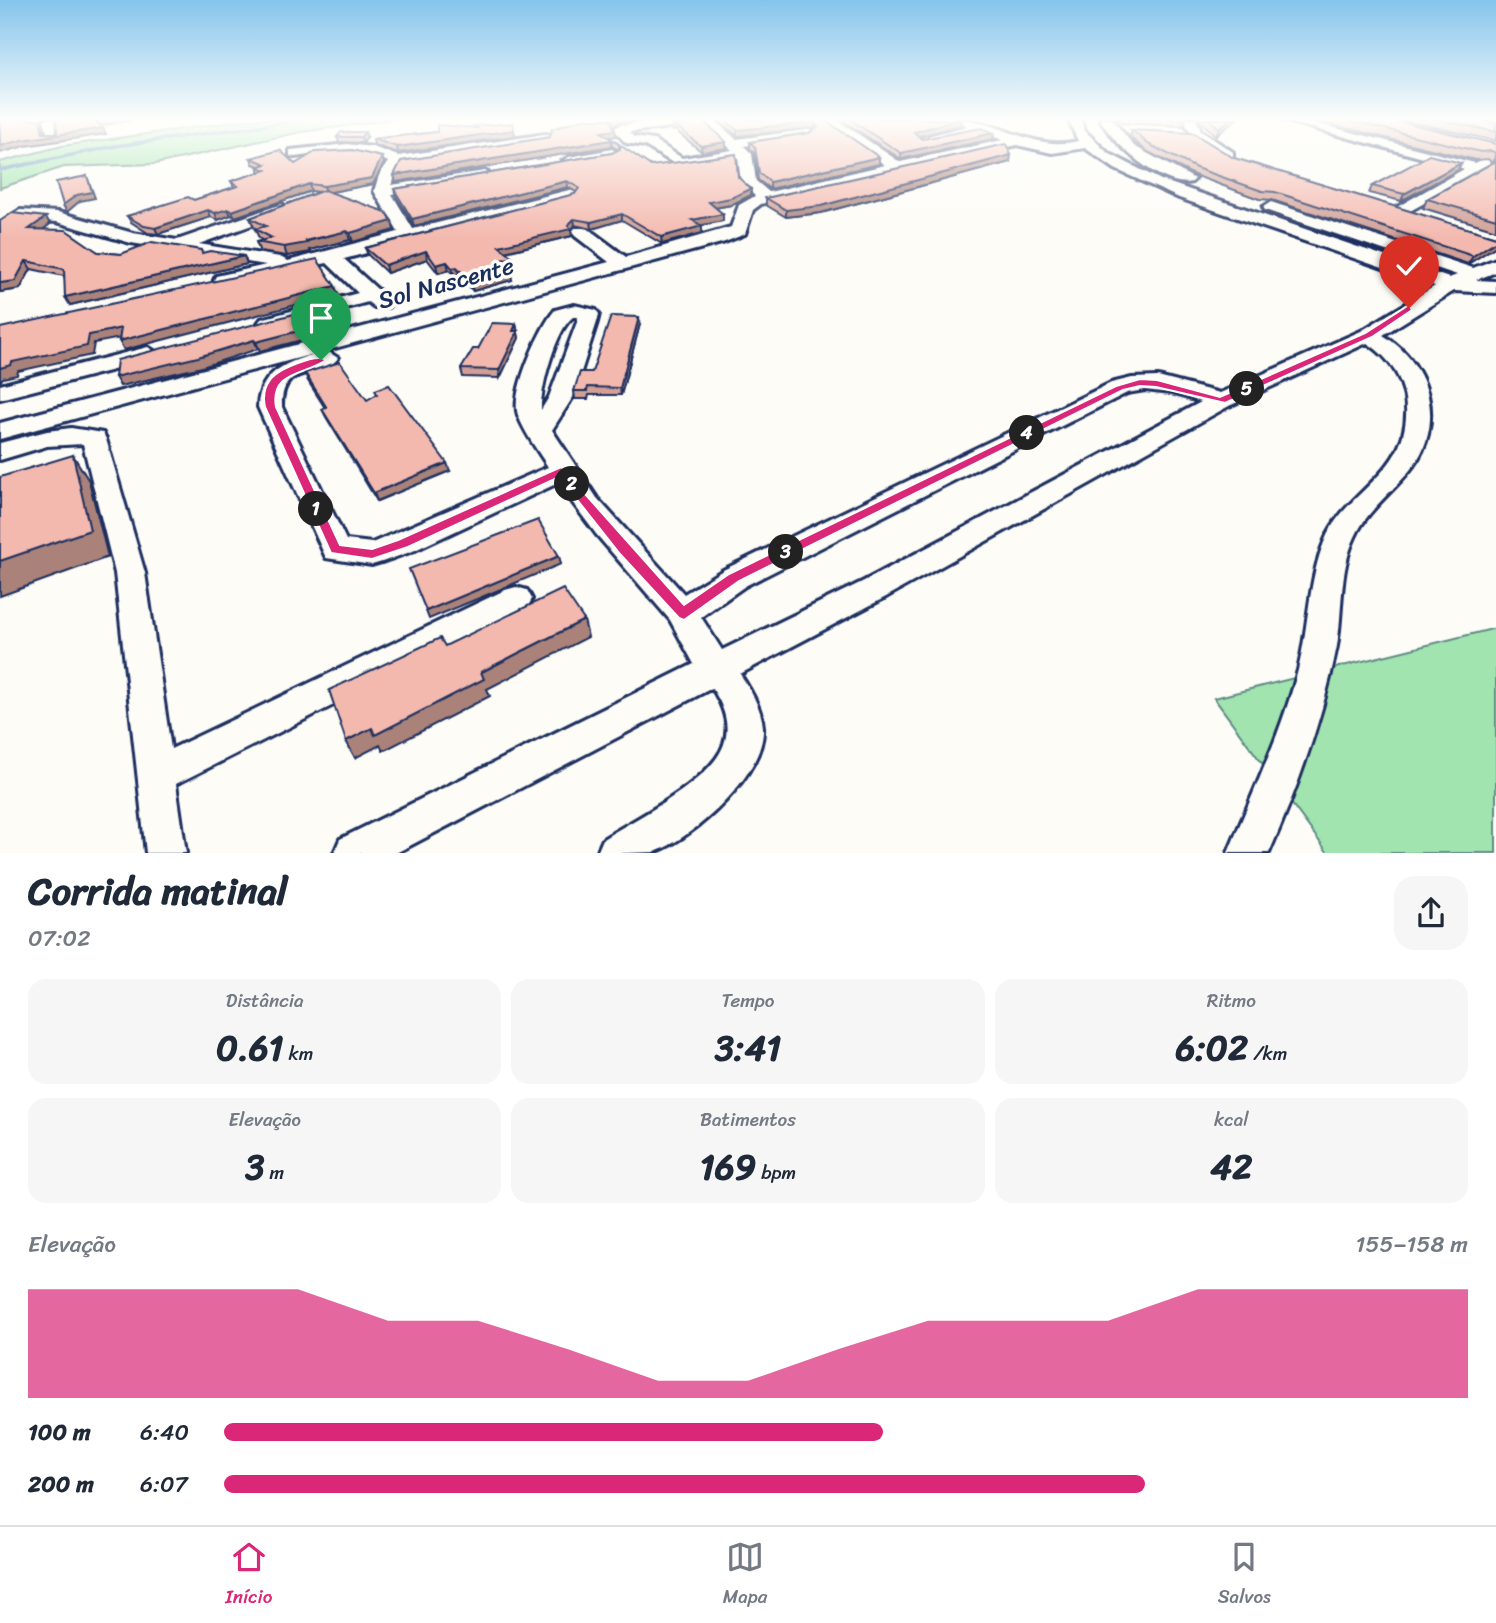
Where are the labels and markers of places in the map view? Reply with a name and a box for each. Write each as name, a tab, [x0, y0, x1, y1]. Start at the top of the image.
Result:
pin	[1379, 236, 1439, 308]
pin	[291, 288, 351, 360]
pin: 5	[1230, 372, 1264, 406]
pin: 4	[1010, 416, 1044, 450]
pin: 2	[554, 466, 590, 502]
pin: 1	[298, 491, 334, 526]
pin: 3	[768, 534, 804, 570]

